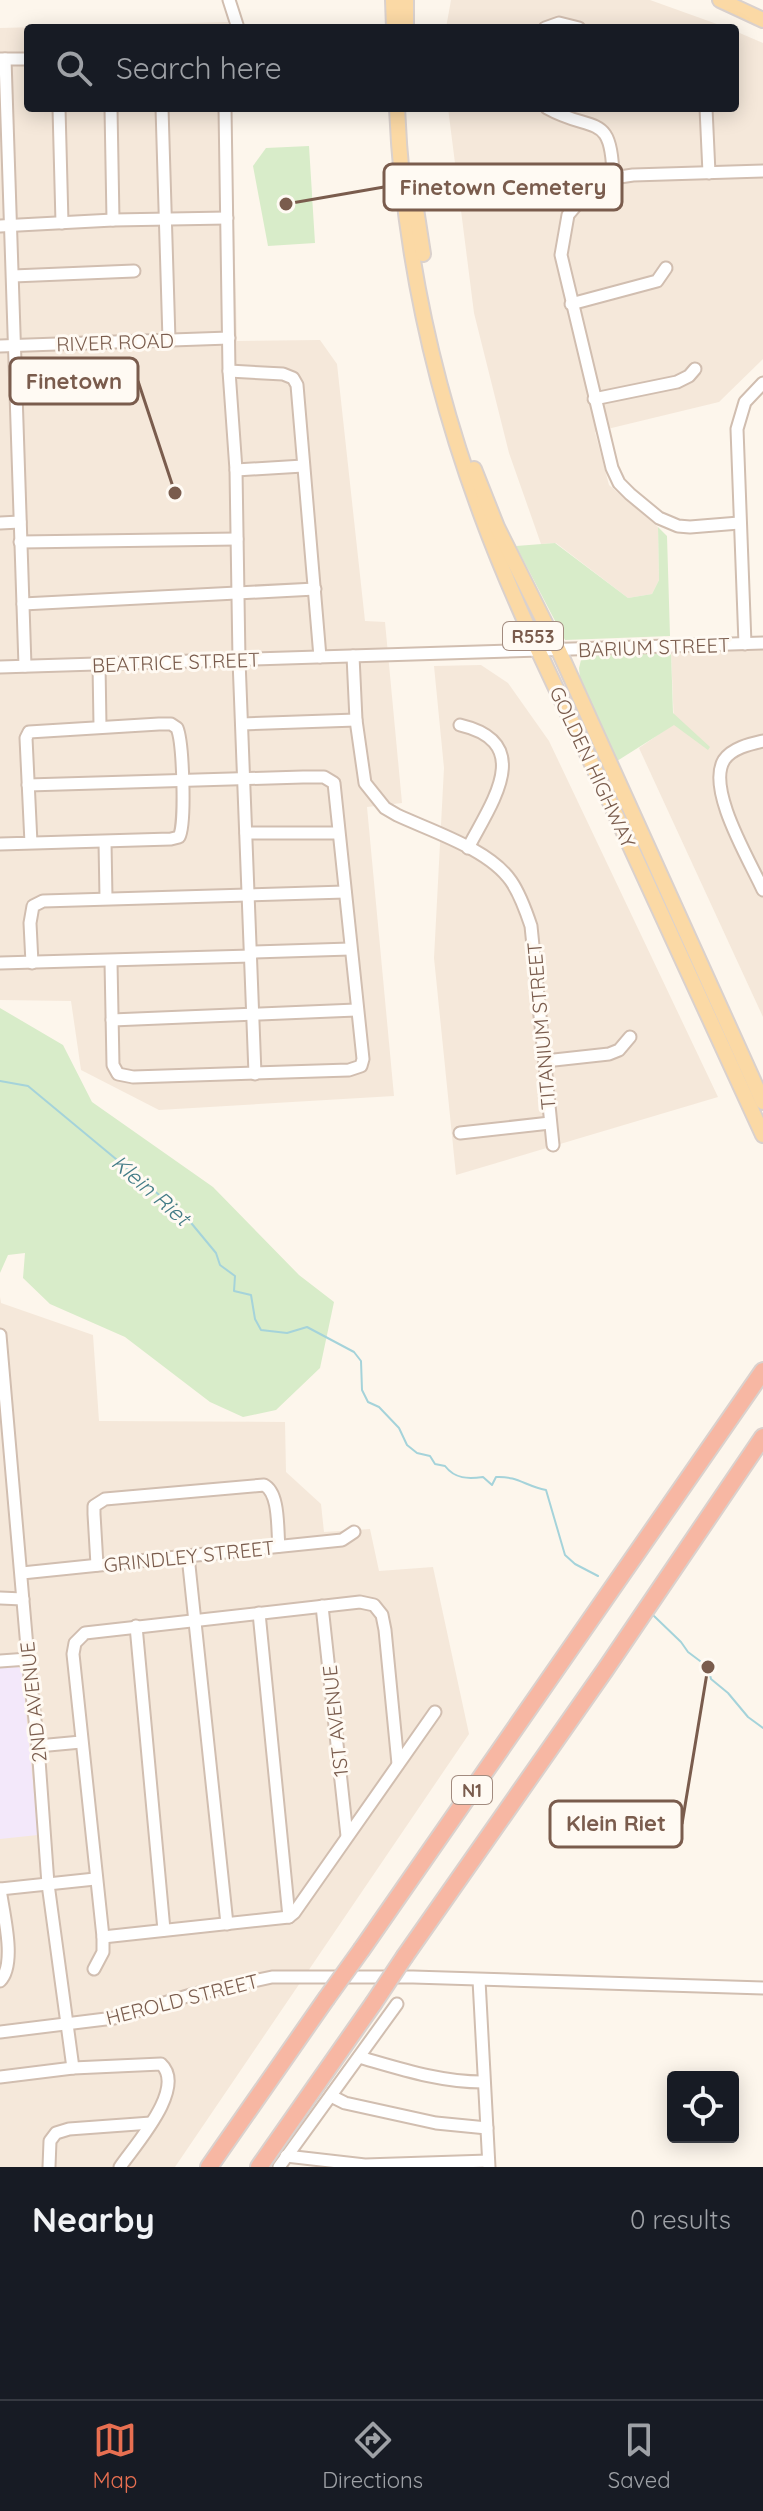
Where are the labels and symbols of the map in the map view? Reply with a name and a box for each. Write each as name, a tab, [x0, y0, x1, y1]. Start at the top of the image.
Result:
callout: Finetown Cemetery	[384, 164, 622, 210]
text: Finetown Cemetery	[400, 173, 606, 201]
street label: RIVER ROAD	[56, 327, 174, 357]
callout: Finetown	[10, 358, 138, 404]
text: Finetown	[26, 367, 122, 395]
road number: R553	[503, 622, 563, 650]
street label: BARIUM STREET	[578, 632, 730, 662]
street label: BEATRICE STREET	[92, 647, 260, 677]
street label: GOLDEN HIGHWAY	[545, 682, 641, 852]
street label: TITANIUM STREET	[521, 941, 561, 1111]
water label: Klein Riet	[106, 1148, 198, 1233]
street label: GRINDLEY STREET	[102, 1535, 276, 1577]
street label: 2ND AVENUE	[14, 1640, 52, 1764]
street label: 1ST AVENUE	[317, 1664, 353, 1778]
road number: N1	[452, 1776, 492, 1804]
callout: Klein Riet	[550, 1801, 682, 1847]
text: Klein Riet	[566, 1809, 666, 1837]
street label: HEROLD STREET	[103, 1968, 261, 2030]

